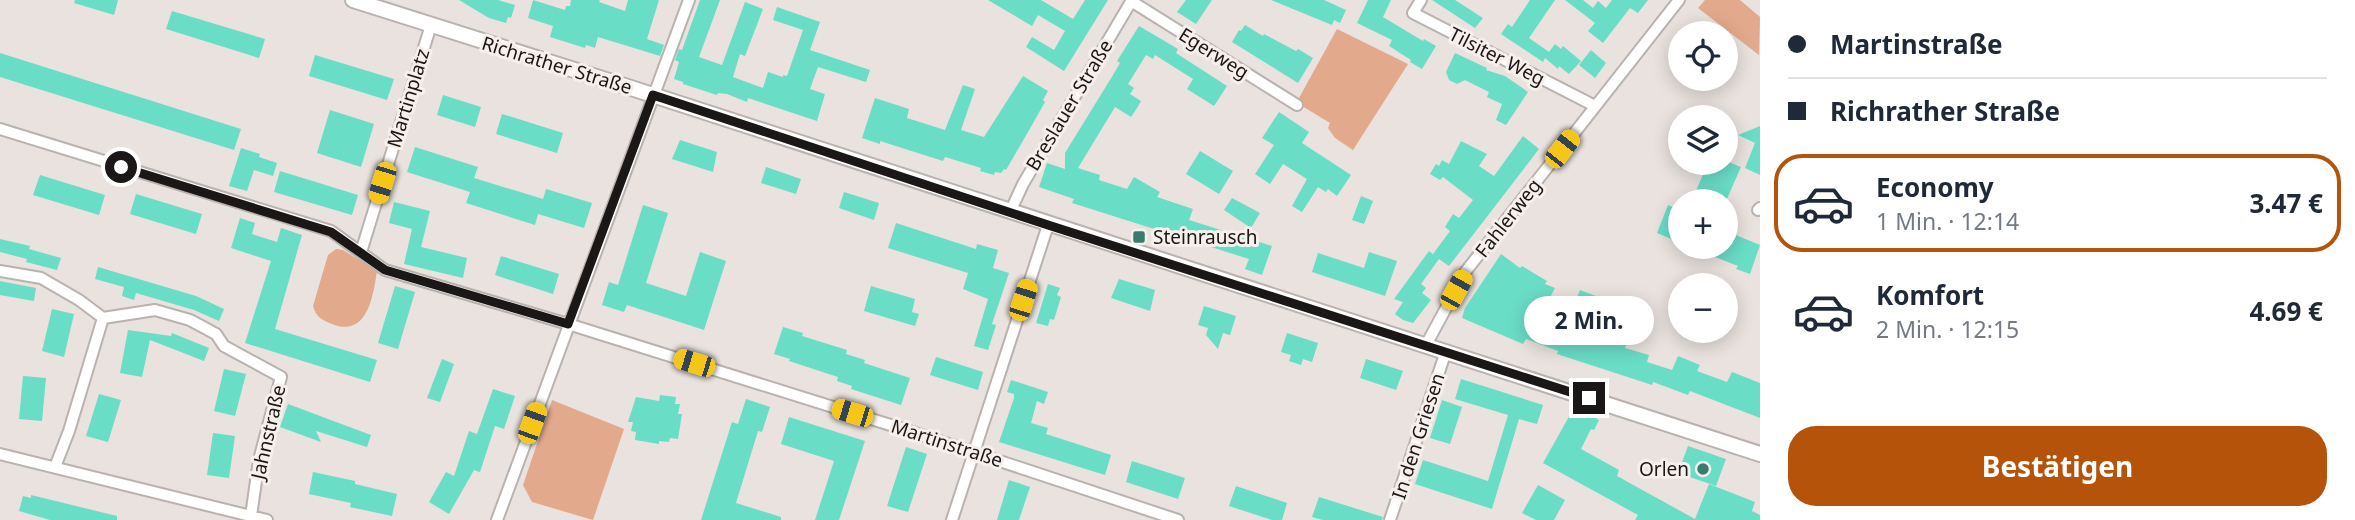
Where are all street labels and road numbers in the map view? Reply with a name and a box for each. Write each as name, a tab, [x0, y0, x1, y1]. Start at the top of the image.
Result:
street label: Egerweg	[1174, 21, 1254, 85]
street label: Tilsiter Weg	[1445, 21, 1549, 91]
street label: Richrather Straße	[479, 30, 635, 100]
street label: Breslauer Straße	[1020, 35, 1118, 175]
street label: Martinplatz	[381, 45, 435, 151]
street label: Fahlerweg	[1469, 173, 1547, 263]
street label: In den Griesen	[1385, 370, 1451, 502]
street label: Jahnstraße	[244, 382, 291, 484]
street label: Martinstraße	[888, 413, 1006, 473]

